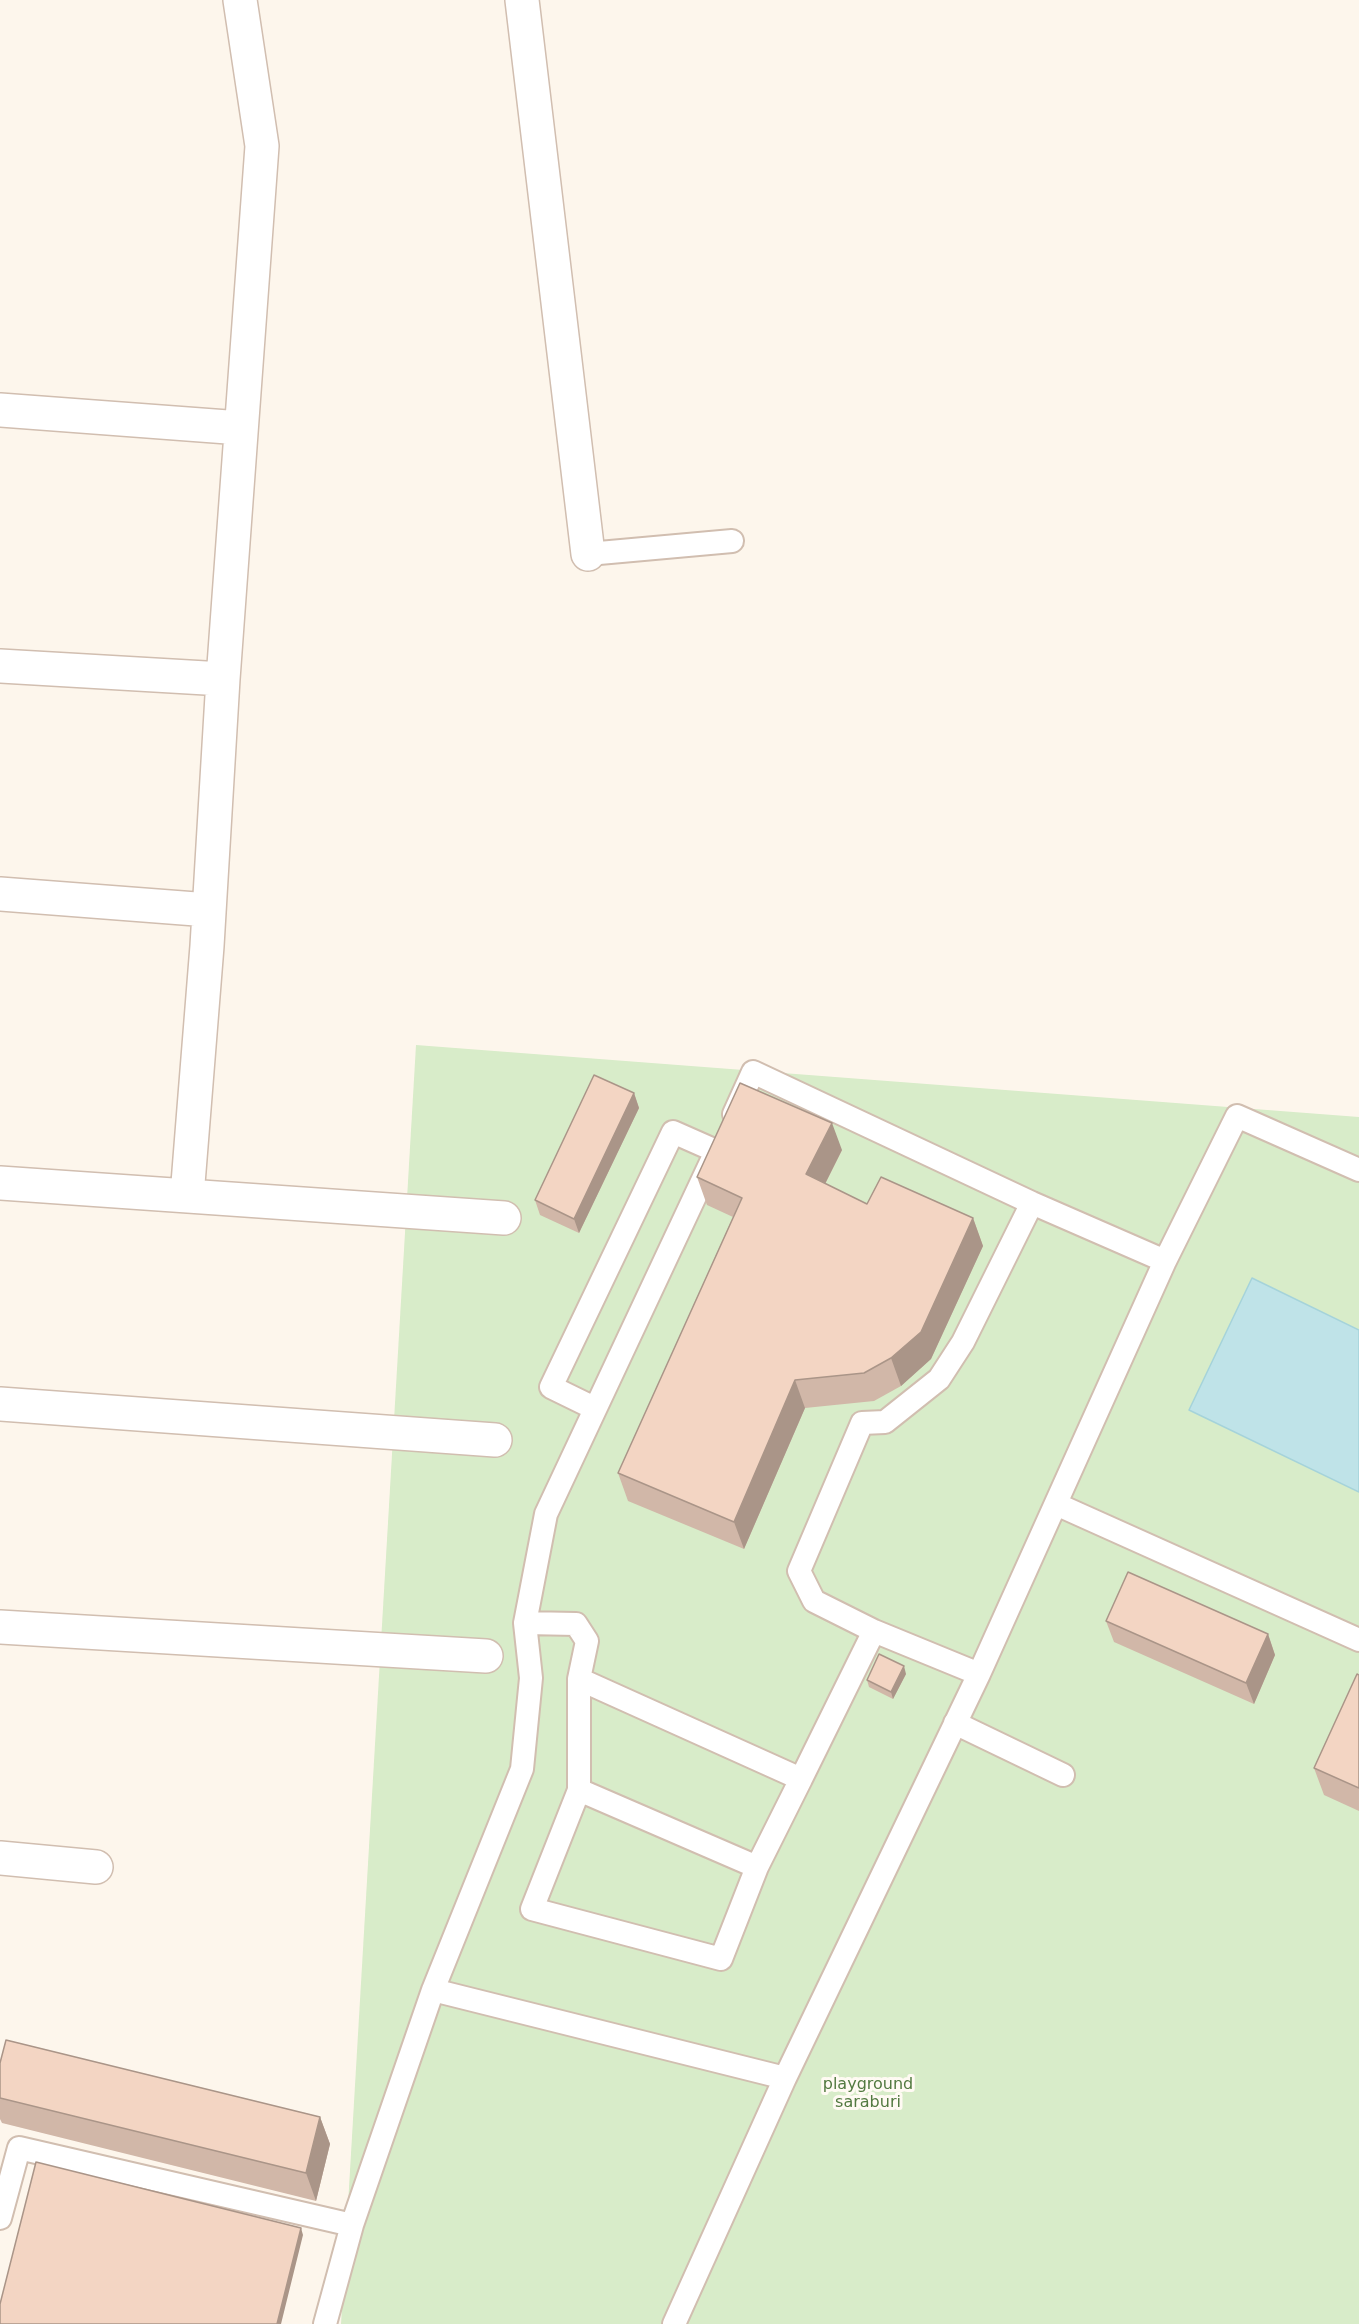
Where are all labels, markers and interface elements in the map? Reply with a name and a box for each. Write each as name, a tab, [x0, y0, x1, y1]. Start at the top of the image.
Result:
park label: playground saraburi	[823, 2075, 913, 2113]

